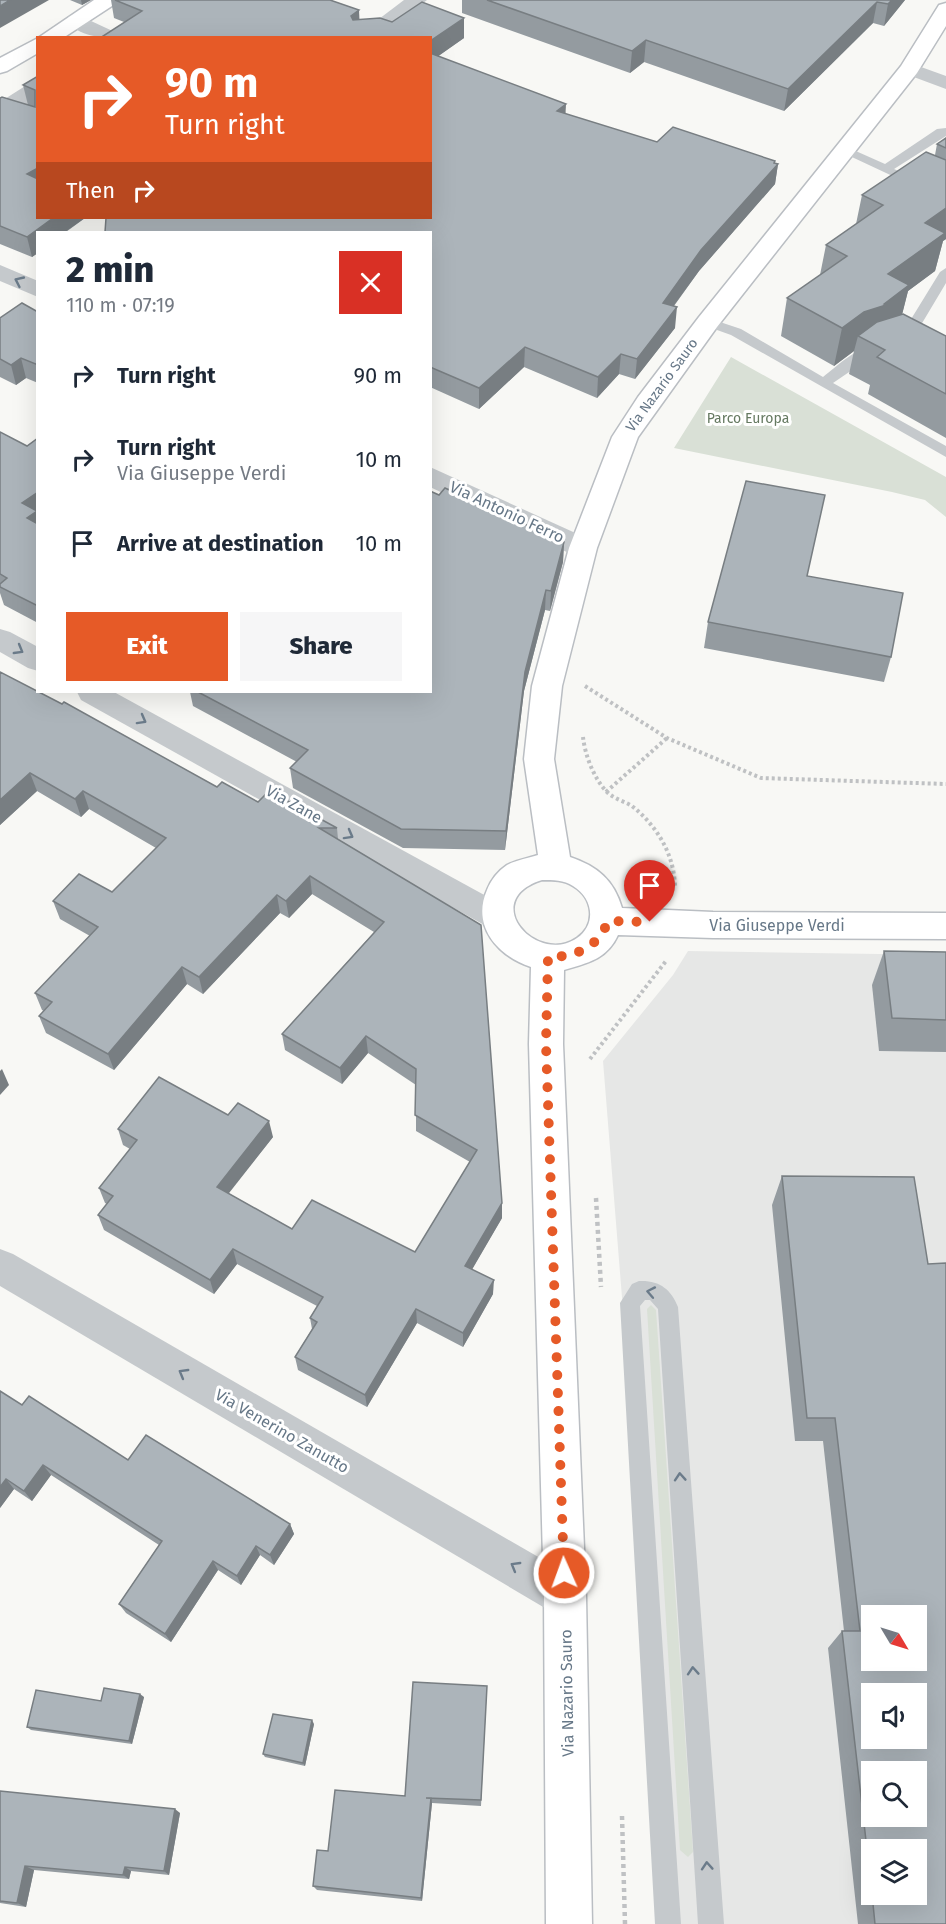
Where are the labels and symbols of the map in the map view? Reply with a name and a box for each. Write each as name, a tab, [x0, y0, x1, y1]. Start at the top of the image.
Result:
one-way arrow	[14, 276, 25, 288]
street label: Via Nazario Sauro	[622, 335, 702, 435]
park label: Parco Europa	[707, 410, 789, 427]
street label: Via Antonio Ferro	[447, 477, 567, 547]
one-way arrow	[13, 643, 23, 654]
one-way arrow	[136, 713, 146, 724]
street label: Via Zane	[263, 781, 325, 827]
one-way arrow	[343, 828, 353, 839]
pin	[624, 860, 675, 922]
street label: Via Giuseppe Verdi	[709, 916, 845, 935]
one-way arrow	[646, 1287, 656, 1299]
one-way arrow	[179, 1369, 189, 1381]
street label: Via Venerino Zanutto	[212, 1385, 352, 1477]
one-way arrow	[673, 1472, 686, 1481]
position arrow	[532, 1541, 596, 1605]
one-way arrow	[511, 1562, 521, 1574]
north arrow	[861, 1605, 927, 1671]
street label: Via Nazario Sauro	[556, 1629, 578, 1757]
one-way arrow	[687, 1667, 700, 1676]
one-way arrow	[701, 1861, 714, 1870]

